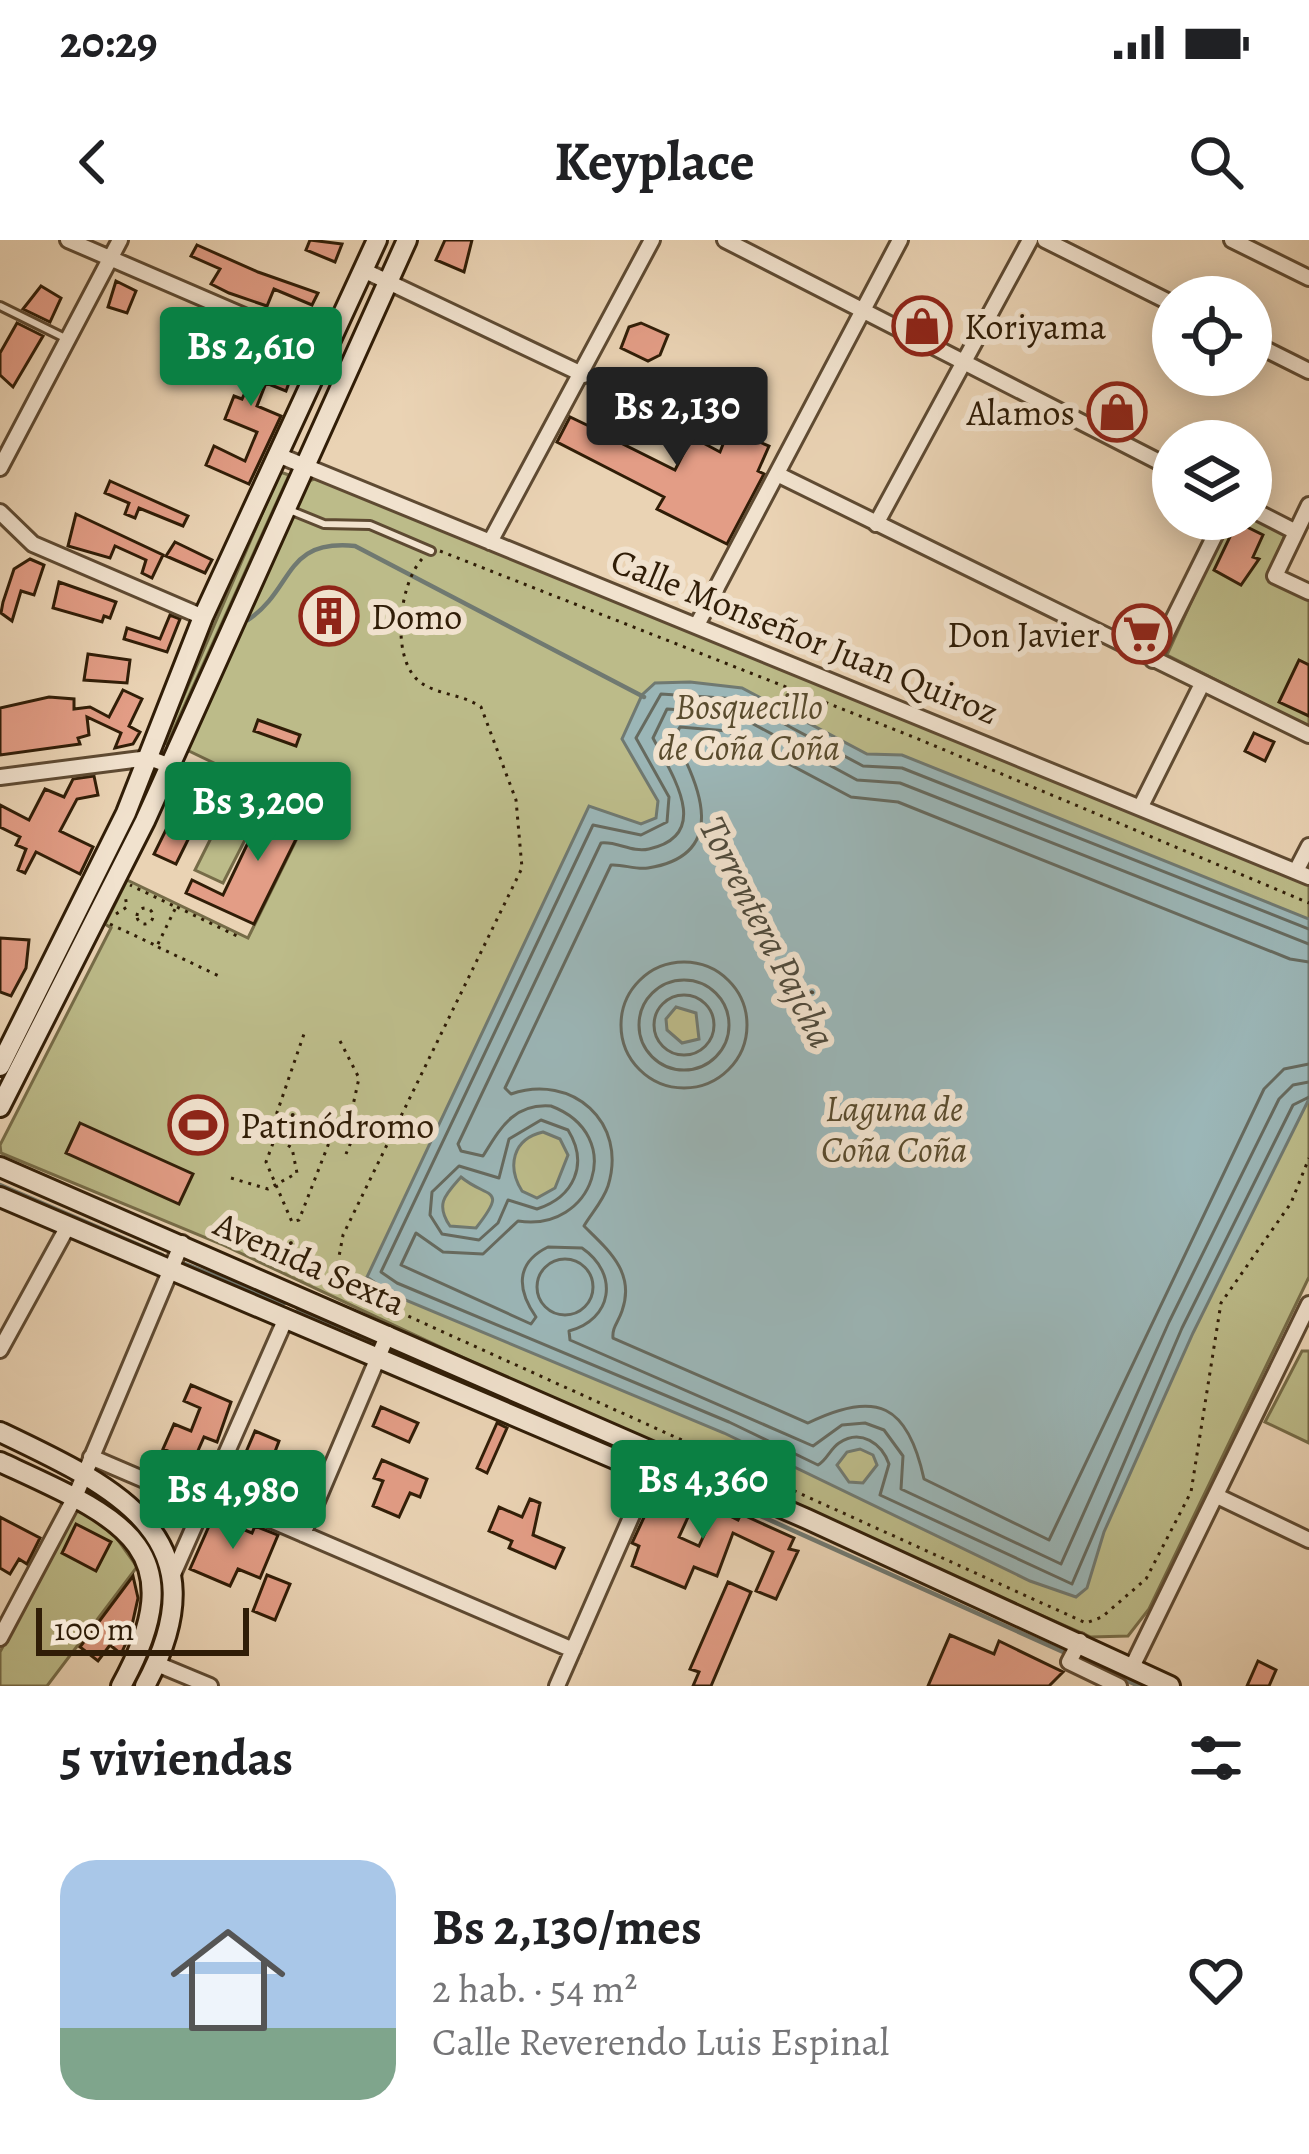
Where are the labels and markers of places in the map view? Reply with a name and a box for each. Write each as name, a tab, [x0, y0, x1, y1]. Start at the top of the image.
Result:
shop icon: Koriyama	[891, 295, 953, 357]
place label: Koriyama	[964, 302, 1107, 351]
pin: Bs 2,610	[127, 307, 375, 409]
pin: Bs 2,130	[553, 367, 801, 469]
shop icon: Alamos	[1086, 381, 1148, 443]
place label: Alamos	[966, 388, 1075, 437]
building icon: Domo	[298, 585, 360, 647]
place label: Domo	[371, 592, 462, 641]
supermarket icon: Don Javier	[1111, 603, 1173, 665]
place label: Don Javier	[947, 610, 1100, 659]
pin: Bs 3,200	[134, 762, 382, 864]
sports icon: Patinódromo	[167, 1094, 229, 1156]
place label: Patinódromo	[240, 1101, 434, 1150]
pin: Bs 4,360	[579, 1440, 827, 1542]
pin: Bs 4,980	[109, 1450, 357, 1552]

